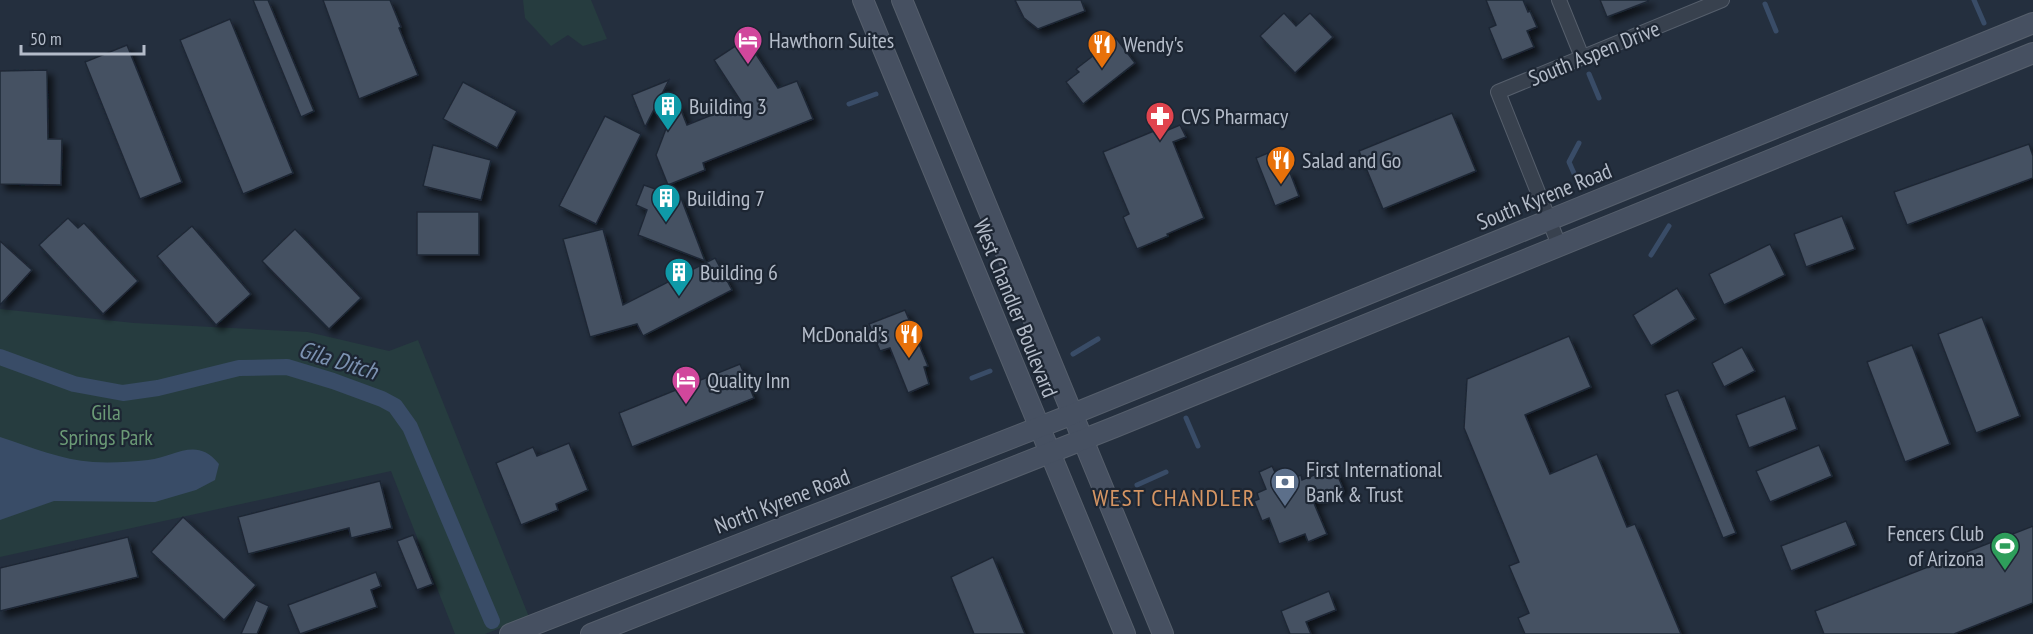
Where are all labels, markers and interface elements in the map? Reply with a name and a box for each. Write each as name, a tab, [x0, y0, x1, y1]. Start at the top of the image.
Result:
street label: South Aspen Drive	[1524, 14, 1664, 92]
scale bar	[21, 18, 144, 56]
hotel icon: Hawthorn Suites	[732, 24, 764, 66]
place label: Hawthorn Suites	[769, 26, 894, 54]
text: 50 m	[30, 27, 62, 50]
restaurant icon: Wendy's	[1086, 28, 1118, 70]
place label: Wendy's	[1123, 30, 1184, 58]
building icon: Building 3	[652, 90, 684, 132]
place label: Building 3	[689, 92, 767, 120]
pharmacy icon: CVS Pharmacy	[1144, 100, 1176, 142]
place label: CVS Pharmacy	[1181, 102, 1289, 130]
restaurant icon: Salad and Go	[1265, 144, 1297, 186]
place label: Salad and Go	[1302, 146, 1401, 174]
street label: South Kyrene Road	[1472, 156, 1616, 236]
building icon: Building 7	[650, 182, 682, 224]
place label: Building 7	[687, 184, 765, 212]
street label: West Chandler Boulevard	[967, 215, 1065, 401]
building icon: Building 6	[663, 256, 695, 298]
place label: Building 6	[700, 258, 778, 286]
restaurant icon: McDonald's	[893, 318, 925, 360]
place label: McDonald's	[802, 320, 888, 348]
water label: Gila Ditch	[295, 333, 382, 387]
hotel icon: Quality Inn	[670, 364, 702, 406]
place label: Quality Inn	[707, 366, 790, 394]
park label: Gila Springs Park	[59, 398, 153, 451]
place label: First International Bank & Trust	[1306, 455, 1443, 508]
street label: North Kyrene Road	[710, 462, 854, 540]
bank icon: First International Bank & Trust	[1269, 466, 1301, 508]
district label: WEST CHANDLER	[1092, 482, 1256, 513]
place label: Fencers Club of Arizona	[1887, 519, 1984, 572]
sports icon: Fencers Club of Arizona	[1989, 530, 2021, 572]

